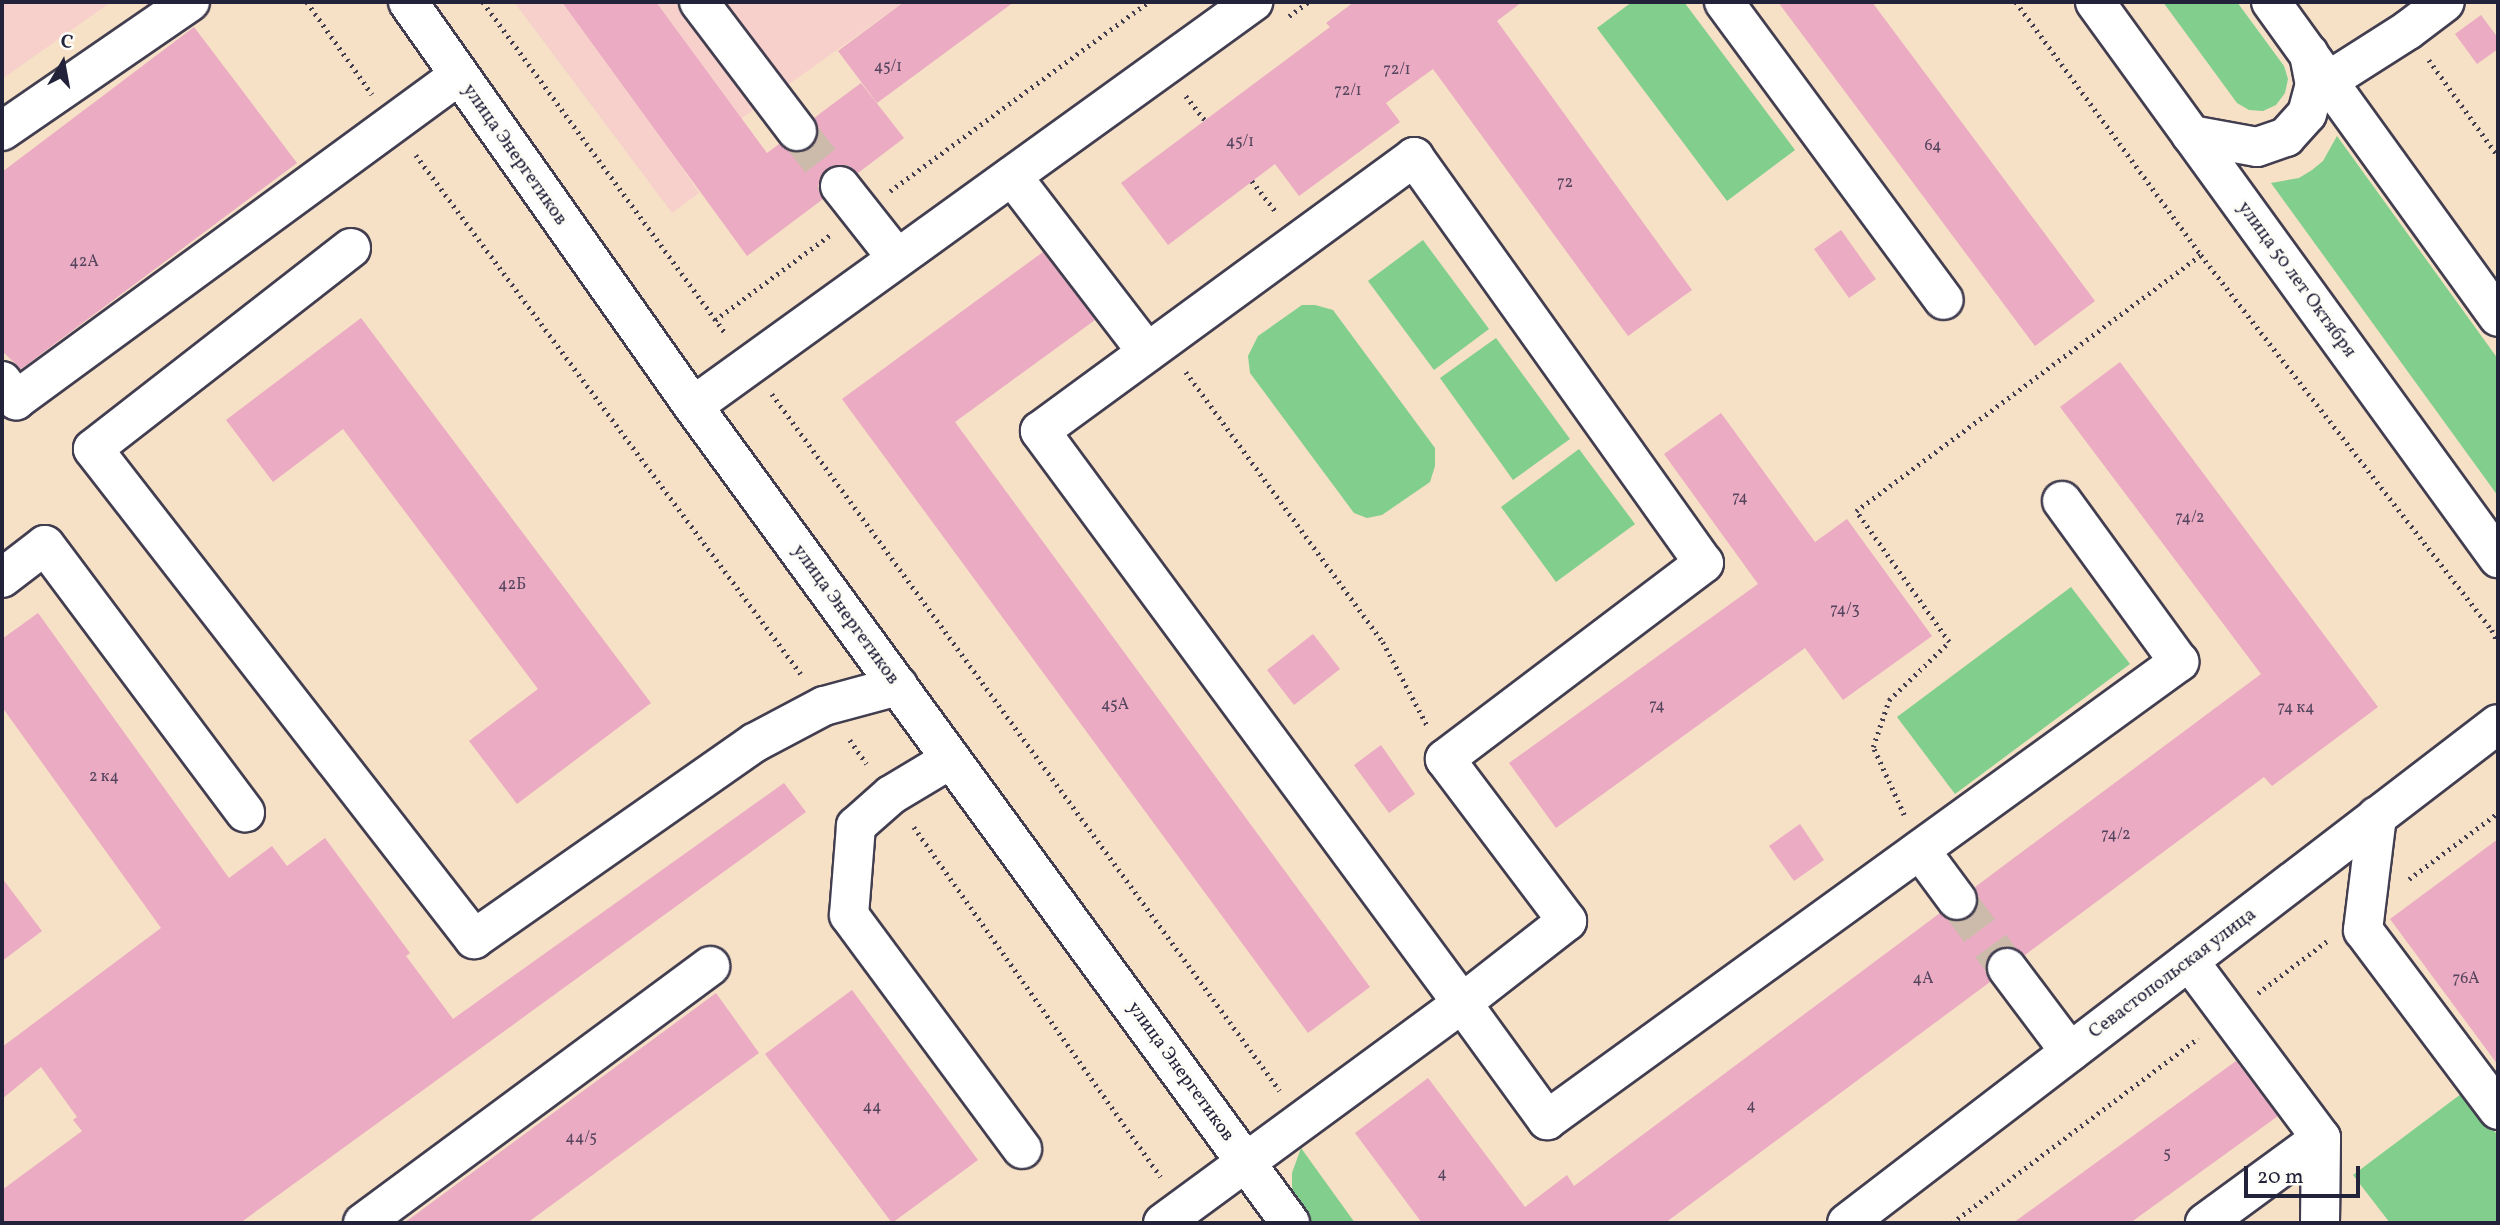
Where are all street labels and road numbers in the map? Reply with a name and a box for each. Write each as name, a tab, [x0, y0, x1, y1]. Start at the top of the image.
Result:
street label: улица Энергетиков	[457, 80, 571, 230]
street label: улица 50 лет Октября	[2232, 197, 2360, 363]
street label: улица Энергетиков	[787, 541, 903, 689]
street label: Севастопольская улица	[2085, 903, 2261, 1045]
street label: улица Энергетиков	[1122, 998, 1238, 1146]

